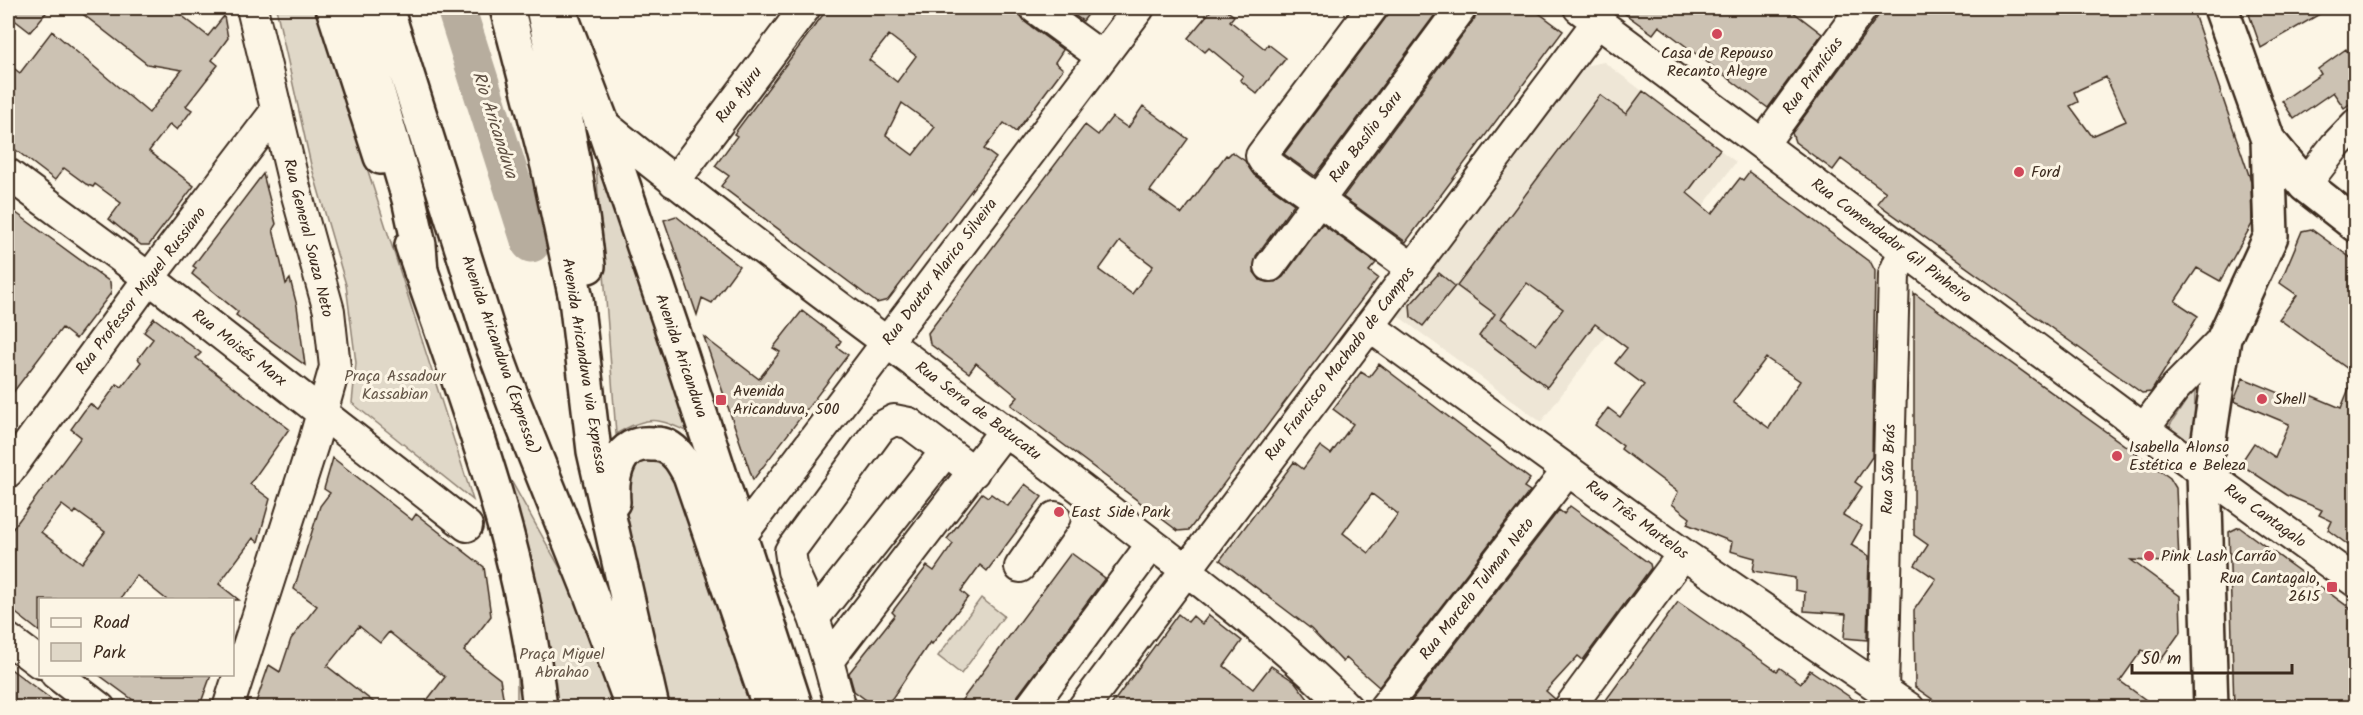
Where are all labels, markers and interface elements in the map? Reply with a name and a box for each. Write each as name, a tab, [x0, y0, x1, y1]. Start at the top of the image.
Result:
marker: Casa de Repouso Recanto Alegre	[1710, 27, 1724, 41]
street label: Rua Primícias	[1776, 32, 1850, 120]
place label: Casa de Repouso Recanto Alegre	[1661, 41, 1773, 84]
street label: Rua Ajuru	[709, 61, 769, 129]
water label: Rio Aricanduva	[463, 68, 525, 184]
street label: Rua Basílio Saru	[1323, 85, 1409, 188]
street label: Rua General Souza Neto	[276, 156, 340, 320]
place label: Ford	[2031, 160, 2061, 185]
marker: Ford	[2012, 165, 2026, 179]
street label: Rua Comendador Gil Pinheiro	[1805, 172, 1977, 310]
street label: Rua Doutor Alarico Silveira	[876, 193, 1004, 351]
street label: Rua Professor Miguel Russiano	[69, 202, 213, 380]
street label: Avenida Aricanduva (Expressa)	[454, 252, 546, 458]
street label: Avenida Aricanduva via Expressa	[555, 256, 613, 476]
street label: Rua Francisco Machado de Campos	[1259, 262, 1421, 466]
street label: Avenida Aricanduva	[648, 291, 714, 421]
street label: Rua Moisés Marx	[186, 303, 293, 394]
street label: Rua Serra de Botucatu	[910, 355, 1047, 467]
park label: Praça Assadour Kassabian	[344, 364, 448, 407]
place label: Avenida Aricanduva, 500	[733, 379, 840, 422]
place label: Shell	[2274, 387, 2306, 412]
marker: Shell	[2255, 392, 2269, 406]
marker: Avenida Aricanduva, 500	[714, 393, 728, 407]
street label: Rua São Brás	[1875, 423, 1903, 515]
place label: Isabella Alonso Estética e Beleza	[2129, 435, 2246, 478]
marker: Isabella Alonso Estética e Beleza	[2110, 449, 2124, 463]
street label: Rua Três Martelos	[1580, 474, 1694, 566]
street label: Rua Cantagalo	[2219, 478, 2311, 554]
place label: East Side Park	[1071, 500, 1171, 525]
marker: East Side Park	[1052, 505, 1066, 519]
street label: Rua Marcelo Tulman Neto	[1413, 512, 1541, 666]
place label: Pink Lash Carrão	[2161, 544, 2276, 569]
marker: Pink Lash Carrão	[2142, 549, 2156, 563]
place label: Rua Cantagalo, 2615	[2220, 566, 2321, 609]
marker: Rua Cantagalo, 2615	[2325, 580, 2339, 594]
legend	[39, 598, 234, 676]
text: Road	[93, 609, 130, 638]
scale bar	[2132, 637, 2292, 675]
text: Park	[93, 639, 126, 668]
park label: Praça Miguel Abrahao	[519, 642, 605, 685]
text: 50 m	[2141, 645, 2181, 674]

